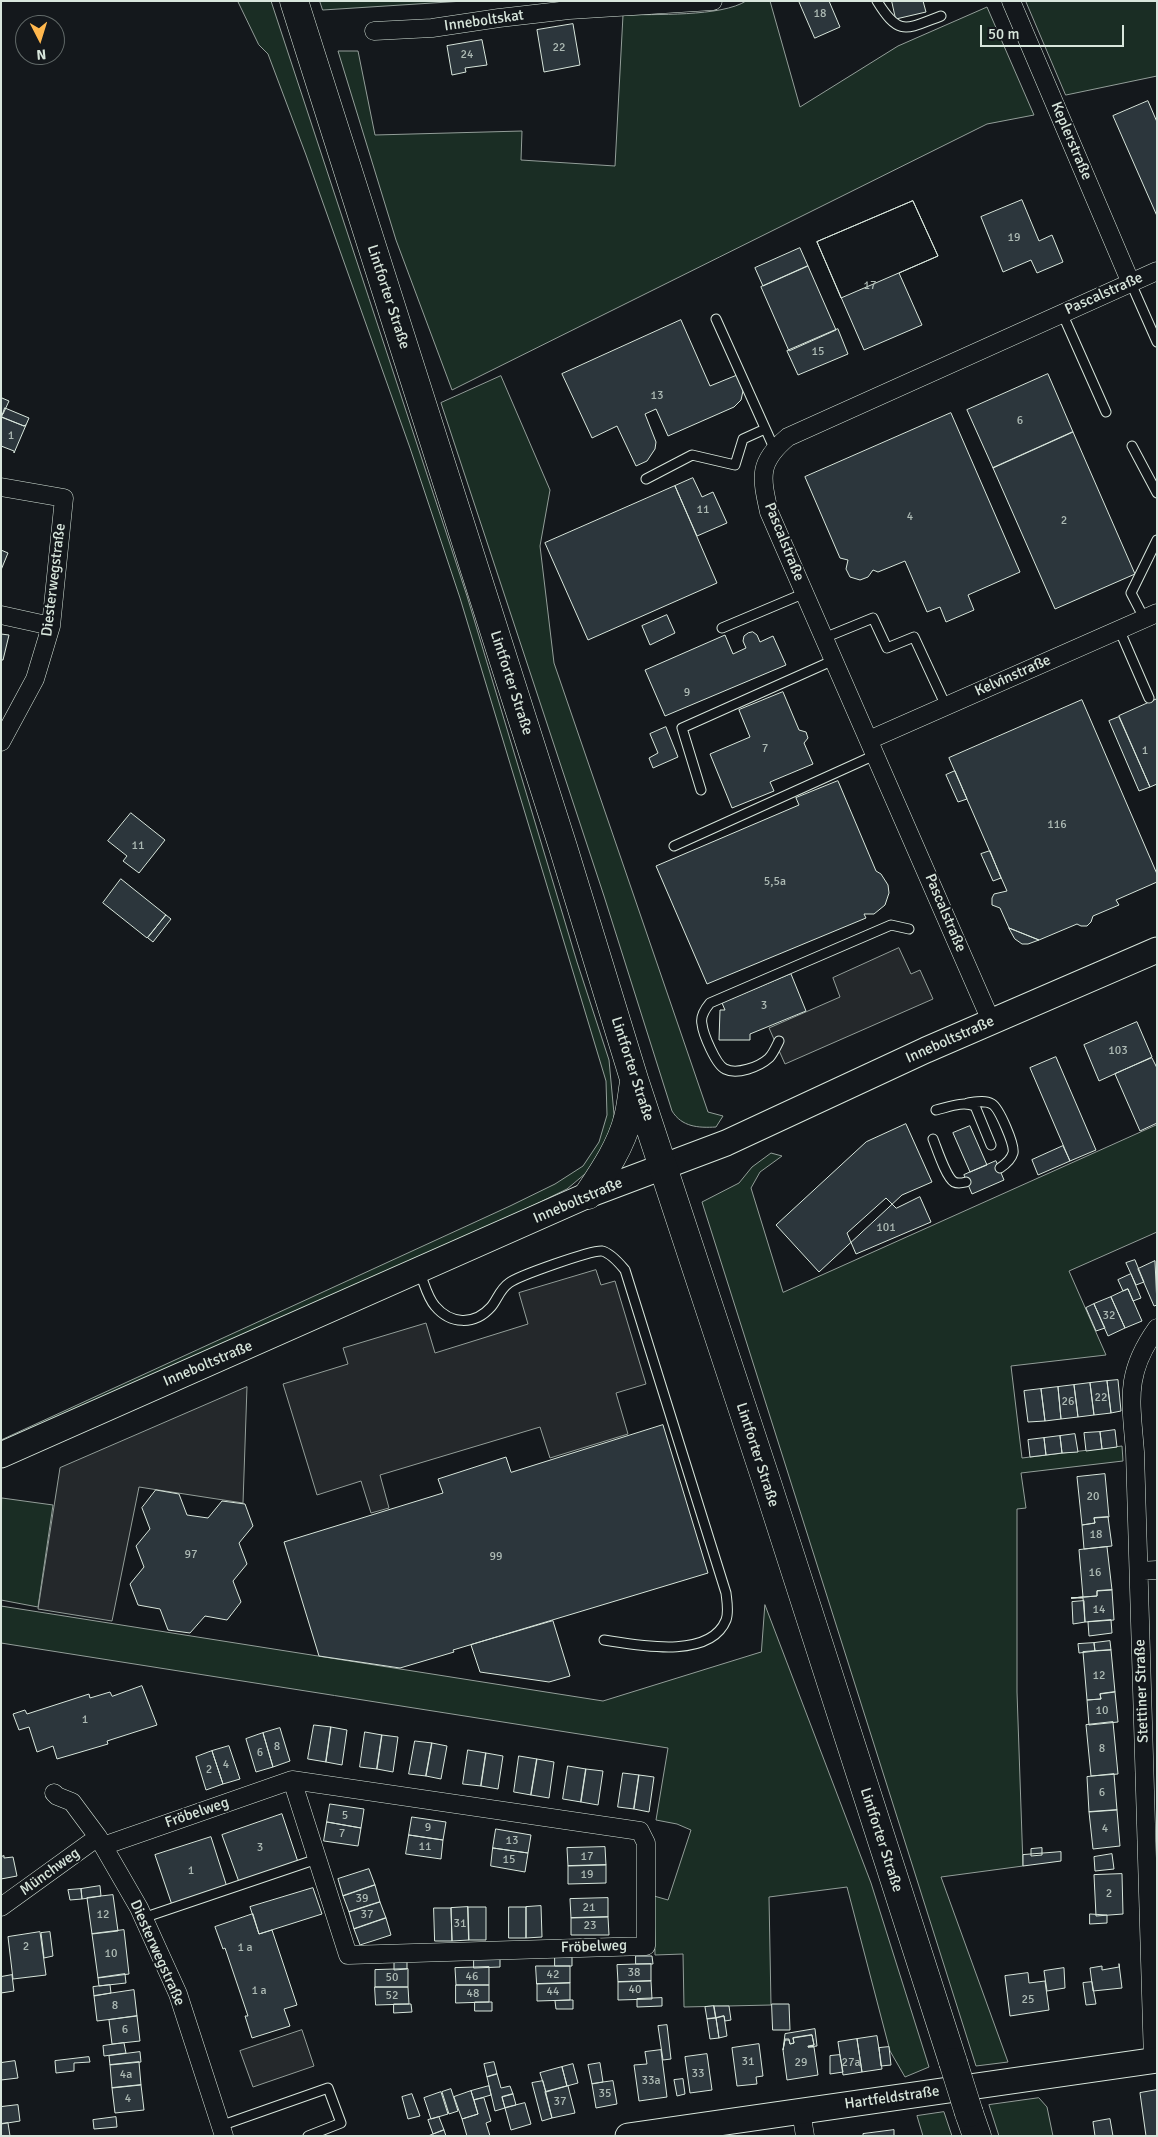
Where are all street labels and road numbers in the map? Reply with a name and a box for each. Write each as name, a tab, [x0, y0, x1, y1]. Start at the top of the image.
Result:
street label: Inneboltskat	[443, 7, 525, 35]
street label: Keplerstraße	[1046, 99, 1096, 183]
street label: Lintforter Straße	[363, 242, 413, 352]
street label: Pascalstraße	[1062, 269, 1146, 319]
street label: Pascalstraße	[760, 500, 808, 584]
street label: Diesterwegstraße	[38, 522, 70, 638]
street label: Lintforter Straße	[486, 628, 536, 738]
street label: Kelvinstraße	[972, 651, 1054, 701]
street label: Pascalstraße	[920, 871, 970, 955]
street label: Inneboltstraße	[903, 1012, 997, 1068]
street label: Lintforter Straße	[607, 1014, 657, 1124]
street label: Inneboltstraße	[531, 1174, 625, 1228]
street label: Inneboltstraße	[161, 1337, 255, 1391]
street label: Lintforter Straße	[732, 1400, 782, 1510]
street label: Stettiner Straße	[1131, 1639, 1153, 1743]
street label: Lintforter Straße	[856, 1785, 906, 1895]
street label: Fröbelweg	[163, 1794, 231, 1832]
street label: Münchweg	[17, 1844, 83, 1900]
street label: Diesterwegstraße	[126, 1897, 188, 2009]
street label: Fröbelweg	[561, 1937, 627, 1957]
street label: Hartfeldstraße	[843, 2082, 941, 2114]

